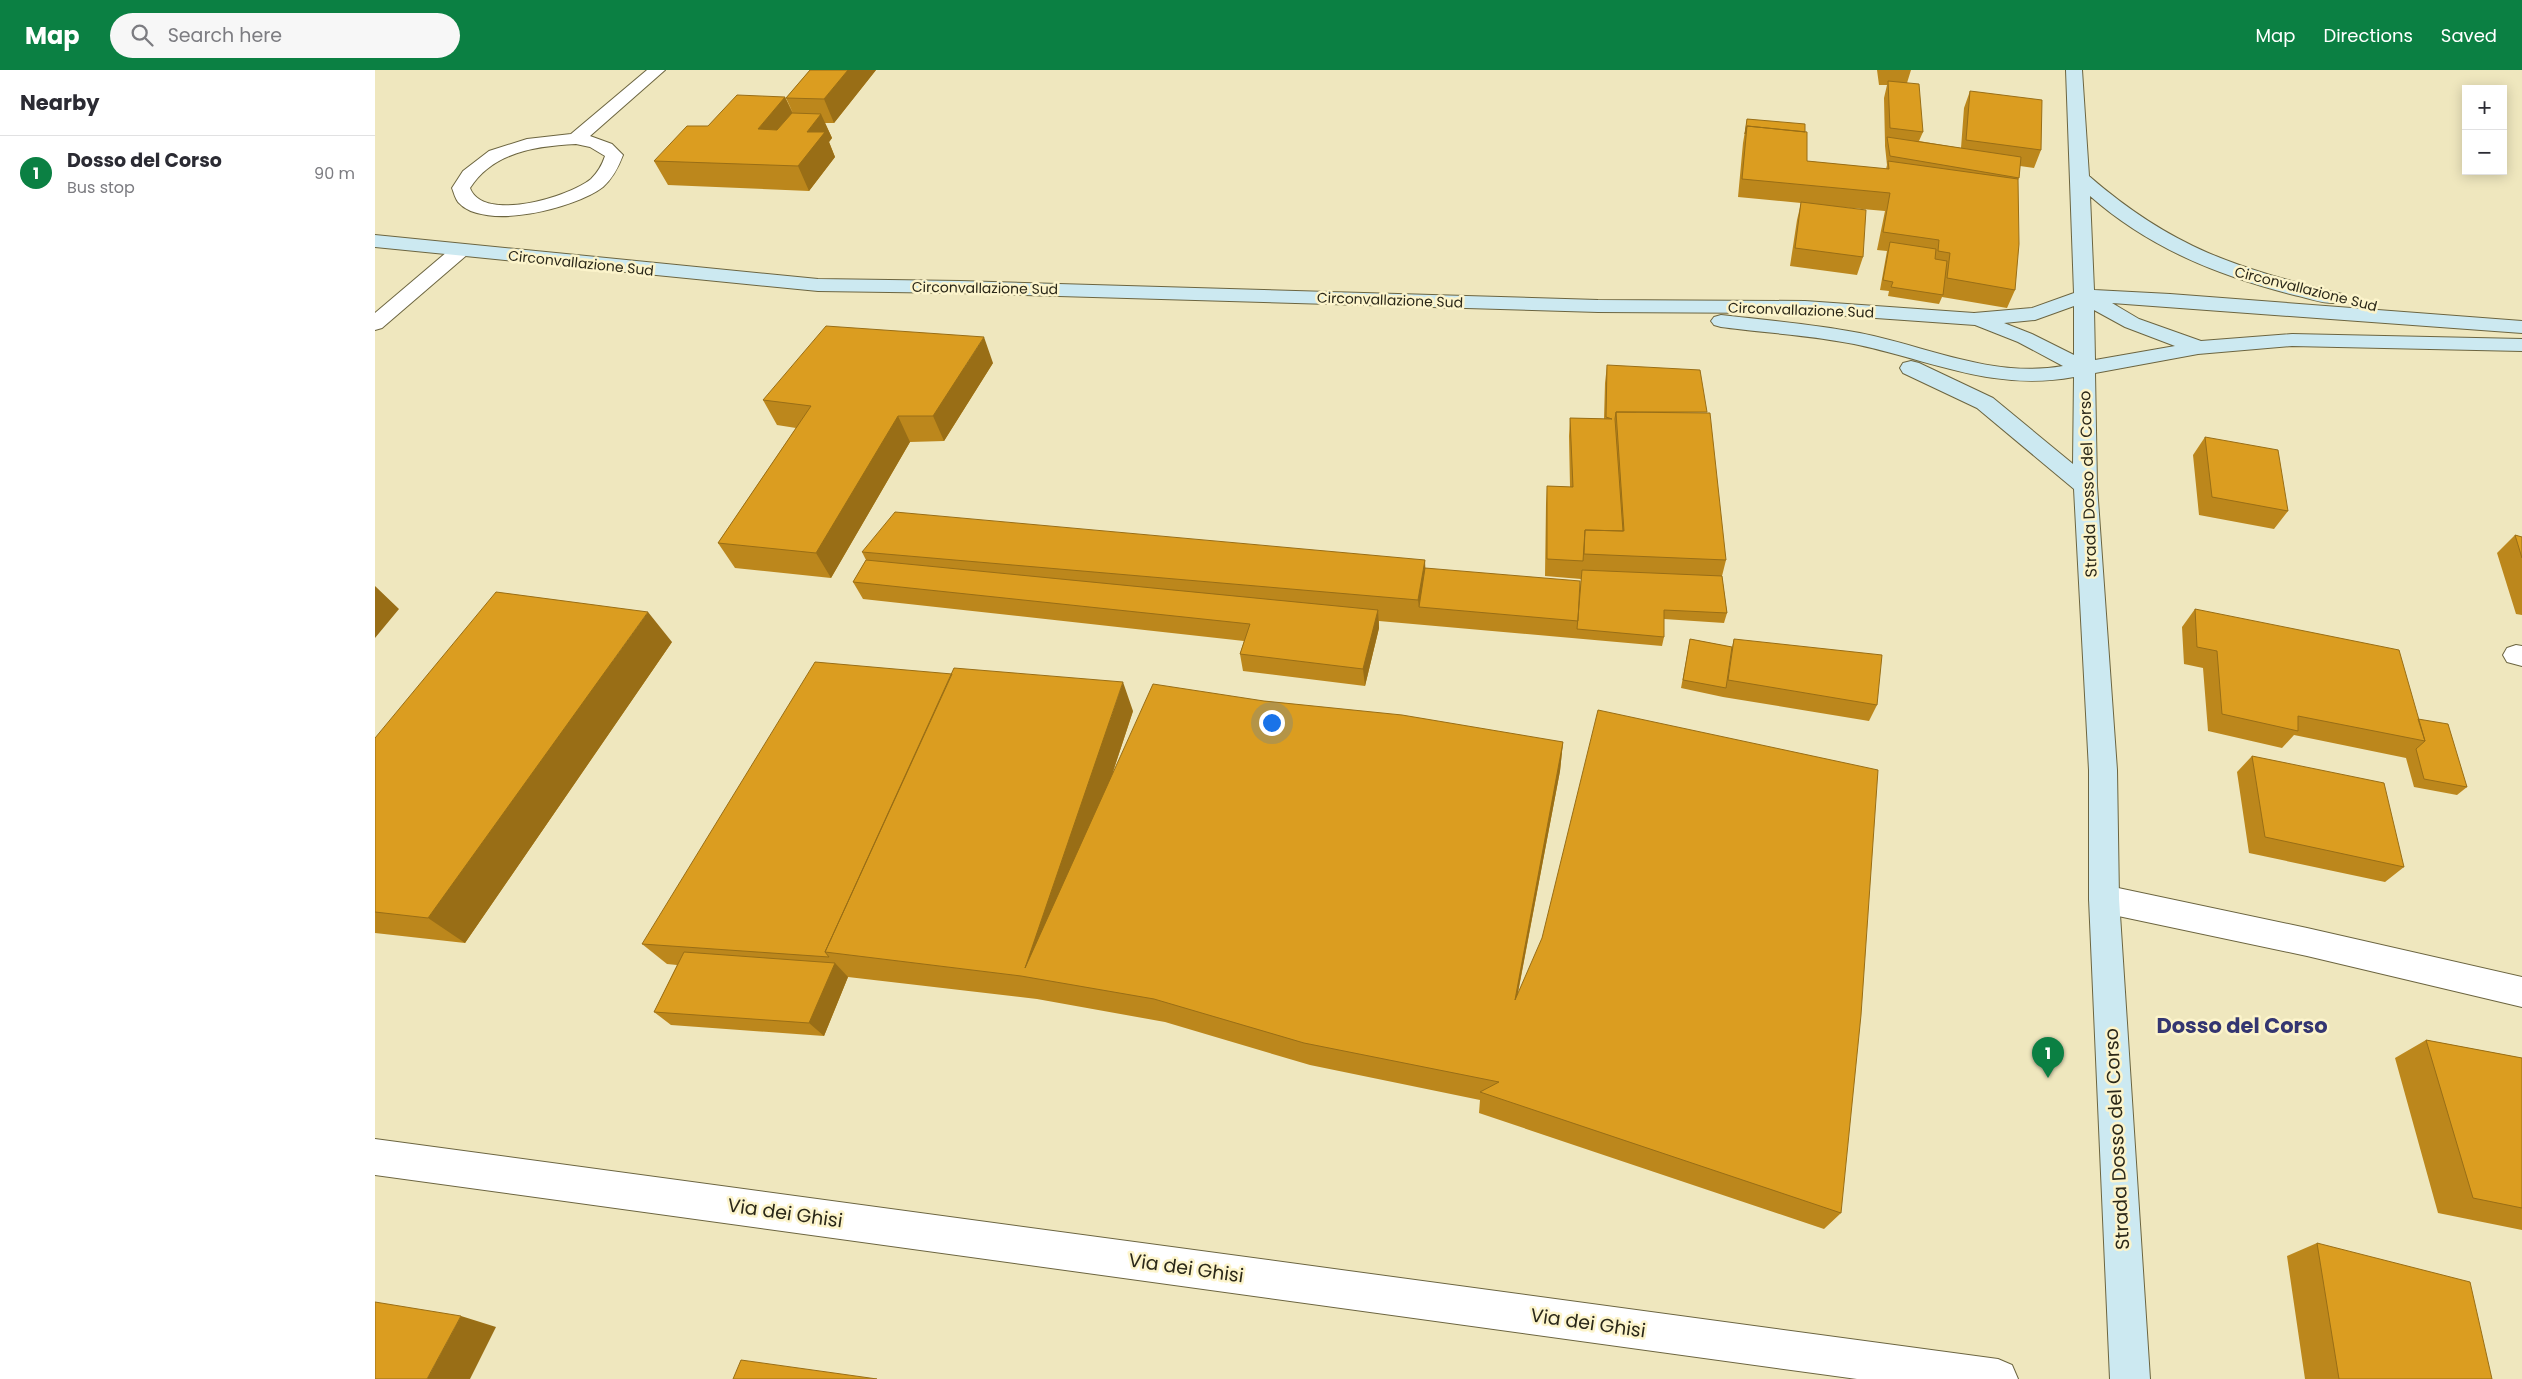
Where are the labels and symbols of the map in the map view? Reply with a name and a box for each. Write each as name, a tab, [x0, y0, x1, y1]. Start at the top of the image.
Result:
street label: Circonvallazione Sud	[507, 245, 655, 281]
street label: Circonvallazione Sud	[2233, 262, 2379, 316]
street label: Circonvallazione Sud	[912, 277, 1058, 299]
street label: Circonvallazione Sud	[1317, 287, 1463, 313]
street label: Circonvallazione Sud	[1728, 297, 1874, 323]
street label: Strada Dosso del Corso	[2073, 390, 2103, 578]
your location	[1259, 710, 1285, 736]
district label: Dosso del Corso	[2156, 1011, 2328, 1040]
street label: Strada Dosso del Corso	[2098, 1028, 2136, 1250]
pin: 1	[2032, 1037, 2064, 1078]
street label: Via dei Ghisi	[726, 1192, 844, 1234]
street label: Via dei Ghisi	[1127, 1247, 1245, 1289]
street label: Via dei Ghisi	[1529, 1302, 1647, 1344]

